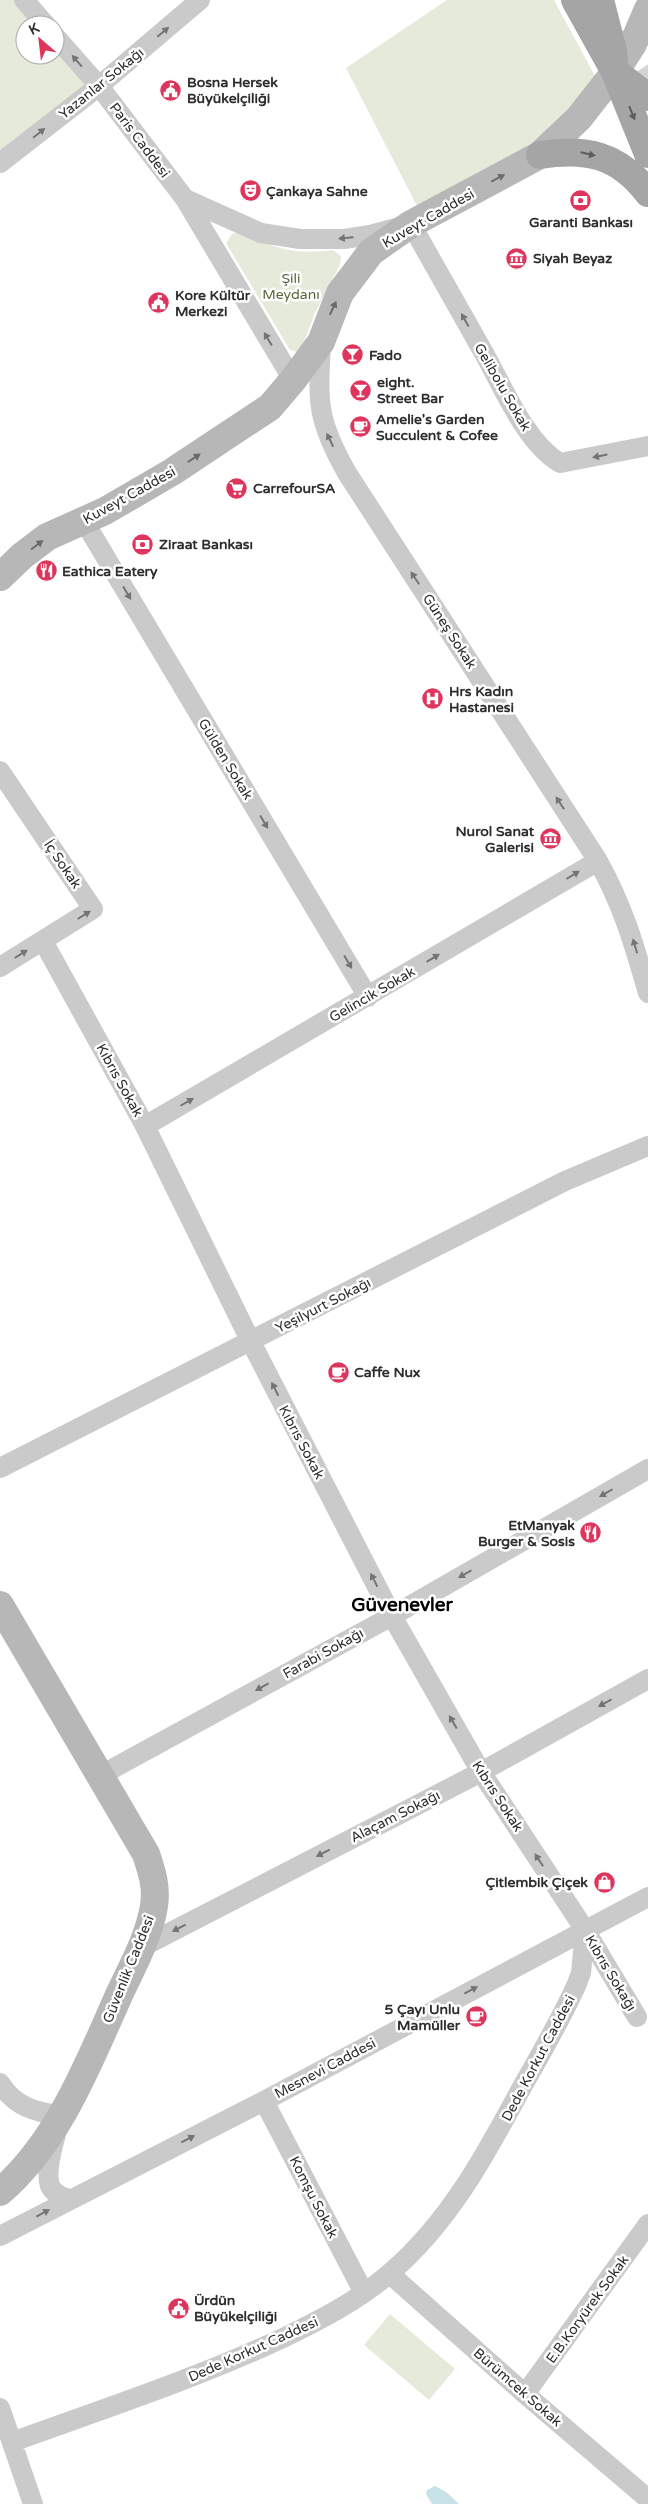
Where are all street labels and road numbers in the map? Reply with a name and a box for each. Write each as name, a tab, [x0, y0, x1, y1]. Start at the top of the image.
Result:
street label: Yazanlar Sokağı	[55, 44, 147, 123]
street label: Paris Caddesi	[106, 99, 173, 181]
street label: Kuveyt Caddesi	[379, 185, 477, 252]
street label: Gelibolu Sokak	[471, 340, 535, 435]
street label: Kuveyt Caddesi	[80, 463, 179, 528]
street label: Güneş Sokak	[419, 591, 480, 672]
street label: Gülden Sokak	[195, 716, 257, 803]
street label: İç Sokak	[40, 837, 85, 892]
street label: Gelincik Sokak	[326, 963, 419, 1026]
street label: Kıbrıs Sokak	[92, 1041, 147, 1120]
street label: Yeşilyurt Sokağı	[273, 1274, 374, 1337]
street label: Kıbrıs Sokak	[275, 1402, 328, 1482]
street label: Farabi Sokağı	[280, 1624, 366, 1683]
street label: Kıbrıs Sokak	[468, 1758, 527, 1835]
street label: Alaçam Sokağı	[348, 1787, 443, 1846]
street label: Güvenlik Caddesi	[99, 1913, 158, 2025]
street label: Kıbrıs Sokağı	[581, 1932, 640, 2014]
street label: Dede Korkut Caddesi	[498, 1992, 579, 2124]
street label: Mesnevi Caddesi	[272, 2035, 379, 2102]
street label: Komşu Sokak	[286, 2153, 342, 2241]
street label: E.B.Koryürek Sokak	[542, 2252, 633, 2367]
street label: Dede Korkut Caddesi	[186, 2313, 321, 2386]
street label: Bürümcek Sokak	[470, 2344, 566, 2431]

